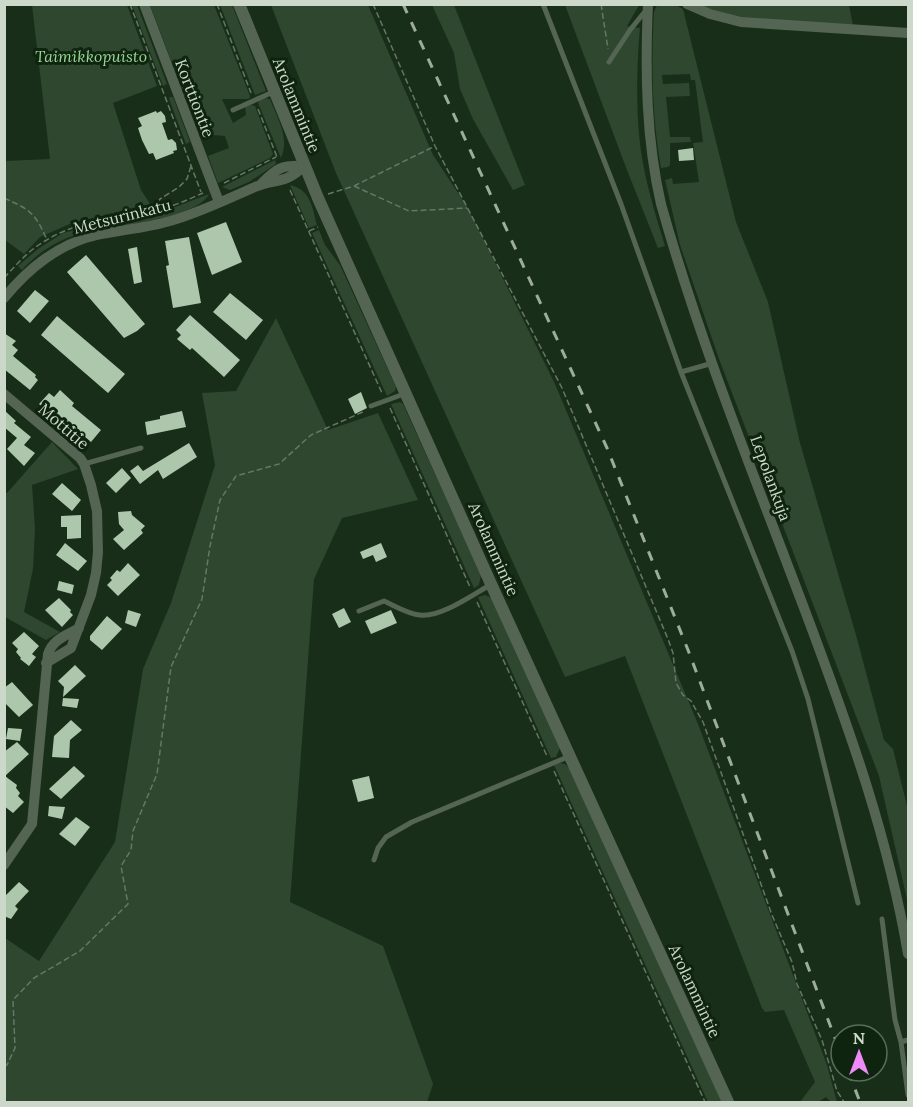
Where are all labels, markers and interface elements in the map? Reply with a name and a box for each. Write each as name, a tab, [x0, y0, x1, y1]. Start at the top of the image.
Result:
park label: Taimikkopuisto	[35, 46, 147, 66]
street label: Arolammintie	[268, 54, 325, 156]
street label: Korttiontie	[171, 56, 219, 140]
street label: Metsurinkatu	[71, 194, 173, 238]
street label: Mottitie	[35, 399, 94, 454]
street label: Lepolankuja	[746, 432, 796, 524]
street label: Arolammintie	[464, 498, 524, 599]
street label: Arolammintie	[664, 940, 726, 1041]
north arrow	[829, 1023, 889, 1083]
text: N	[853, 1028, 865, 1048]

